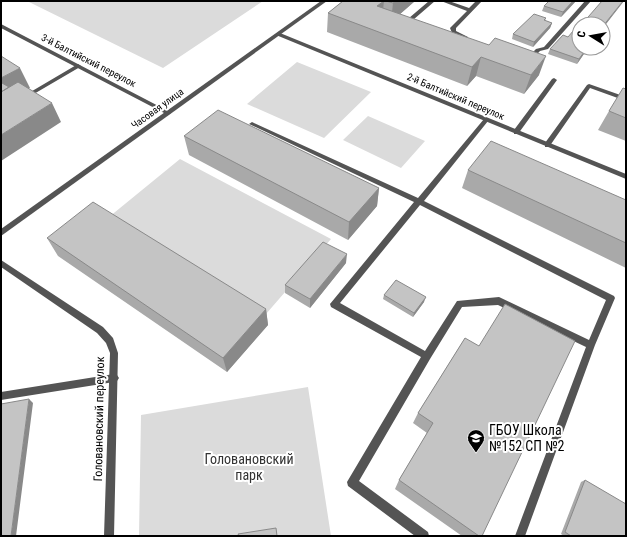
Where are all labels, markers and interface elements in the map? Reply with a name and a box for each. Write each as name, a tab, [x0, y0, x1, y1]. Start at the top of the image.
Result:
north arrow	[571, 16, 611, 56]
text: С	[575, 30, 589, 39]
street label: 3-й Балтийский переулок	[40, 32, 138, 89]
street label: 2-й Балтийский переулок	[405, 71, 506, 122]
street label: Часовая улица	[129, 86, 186, 131]
street label: Головановский переулок	[91, 356, 107, 482]
place label: ГБОУ Школа №152 СП №2	[489, 422, 565, 454]
school or university icon: ГБОУ Школа №152 СП №2	[466, 428, 486, 453]
park label: Головановский парк	[204, 451, 294, 483]

